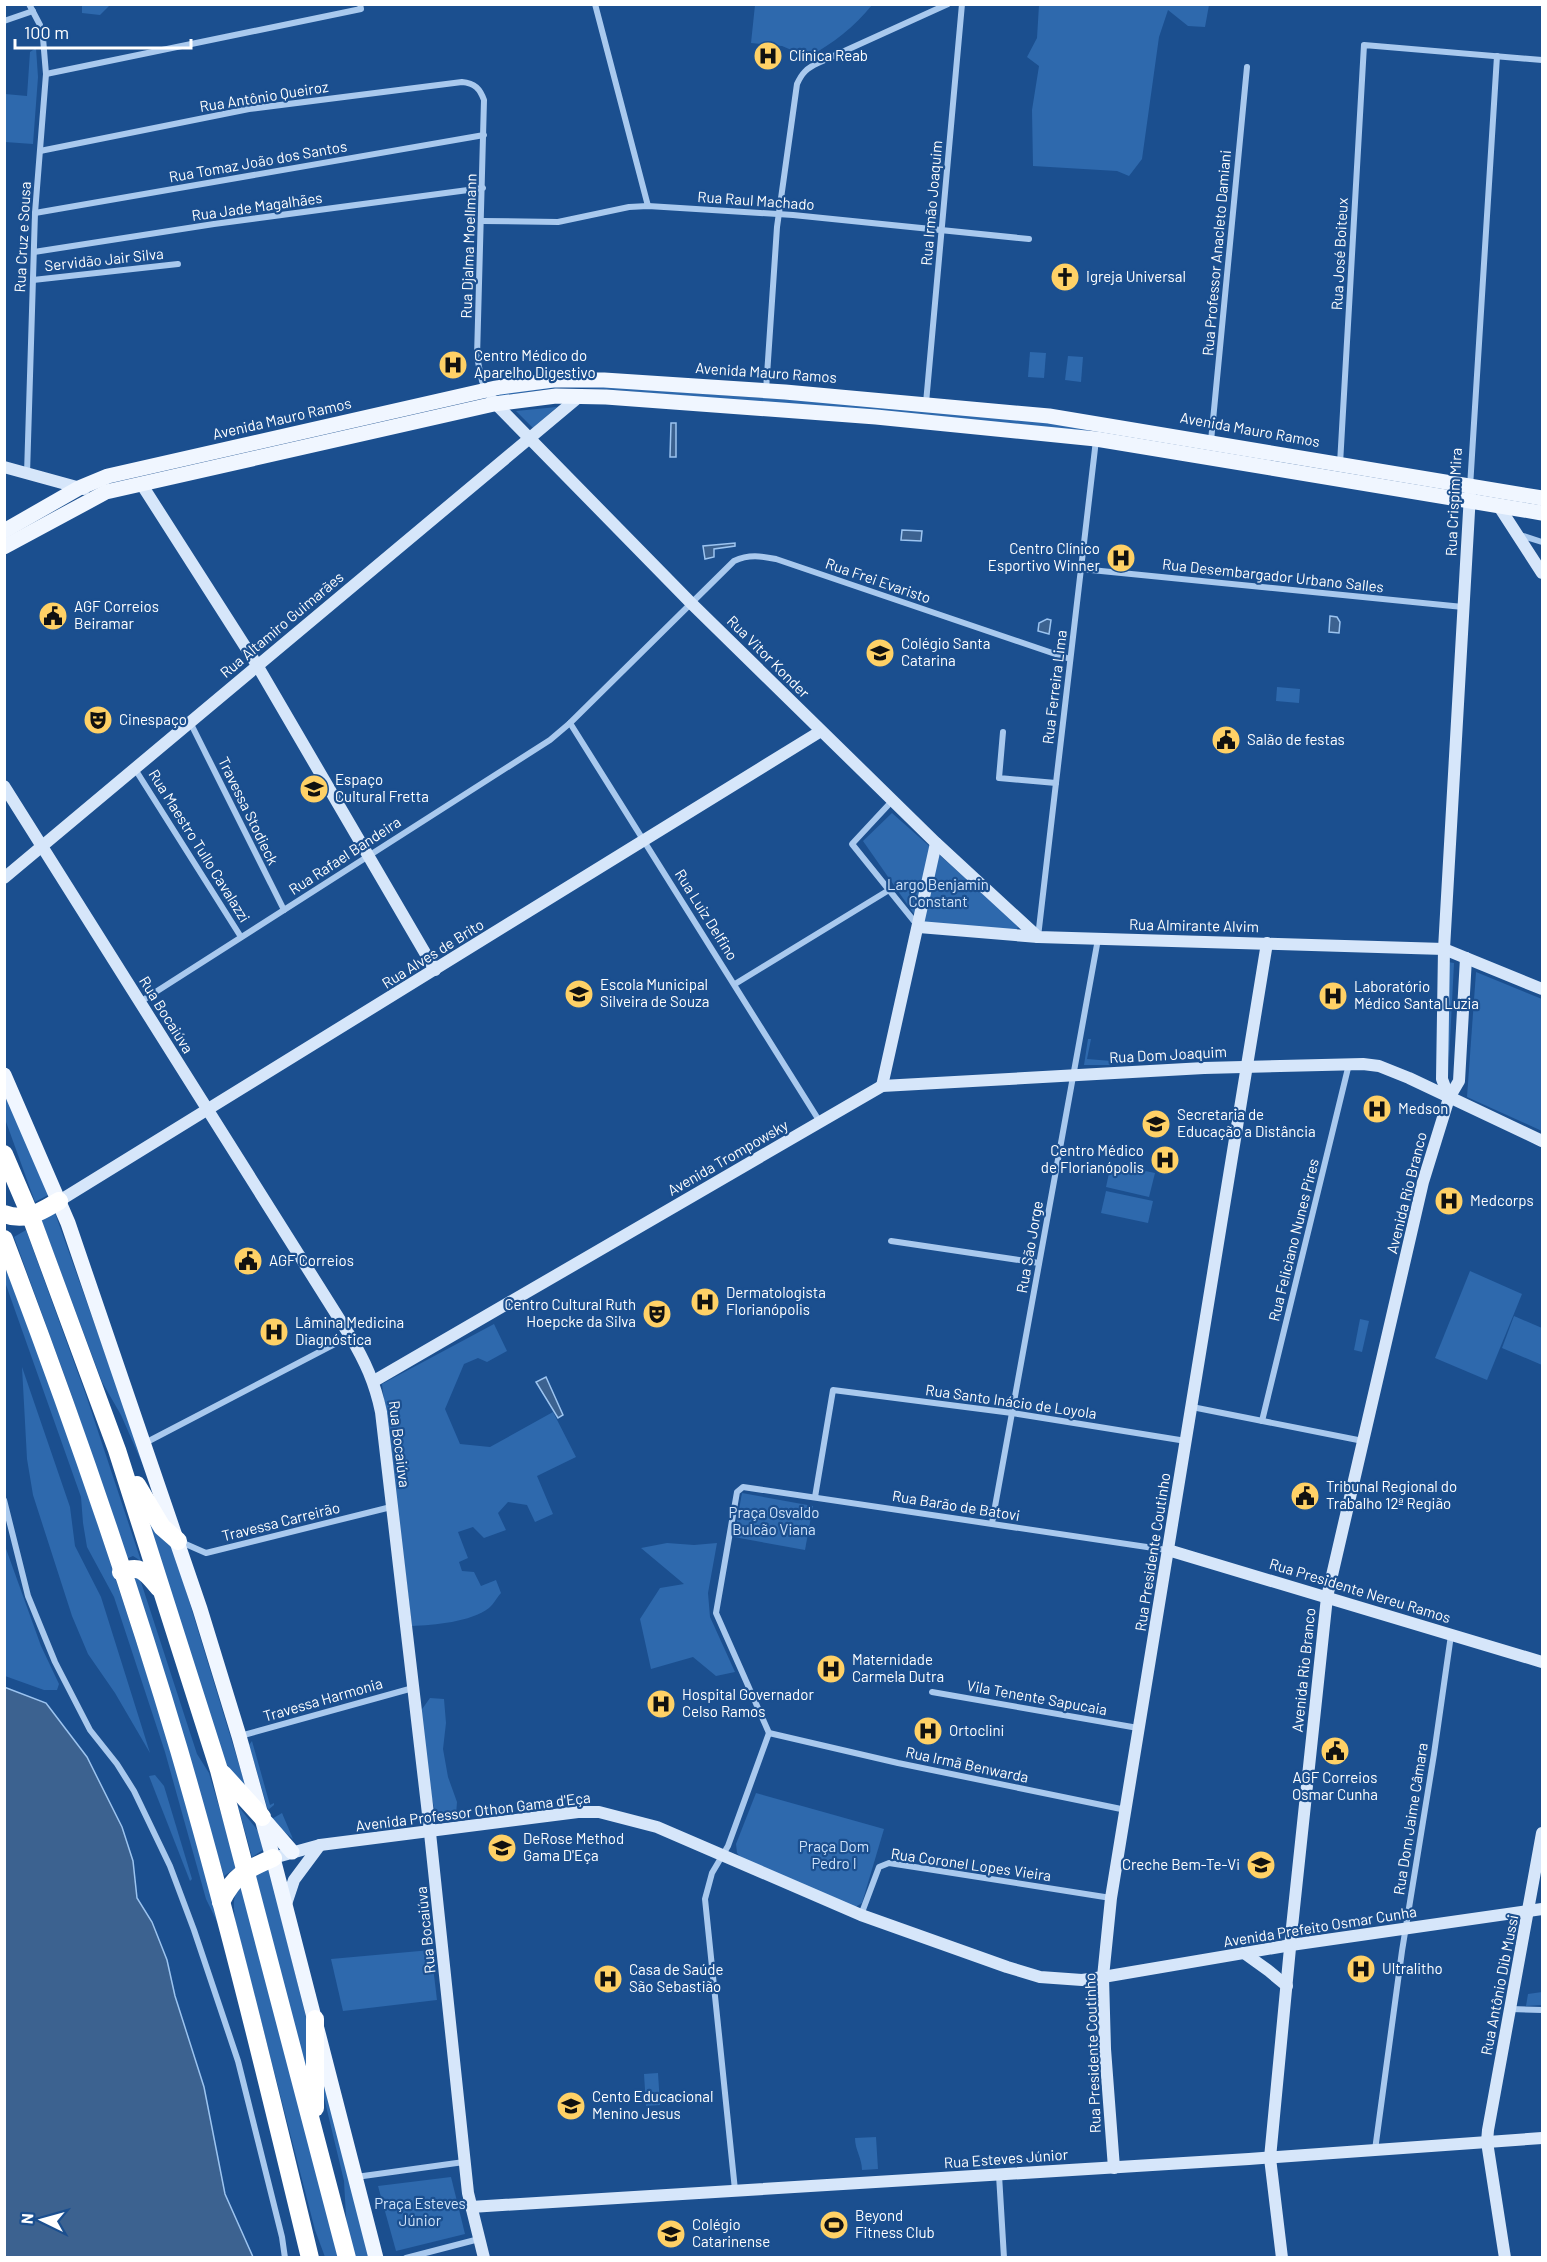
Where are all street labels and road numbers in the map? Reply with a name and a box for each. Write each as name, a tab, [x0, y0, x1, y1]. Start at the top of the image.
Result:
street label: Rua Antônio Queiroz	[198, 77, 330, 115]
street label: Rua Tomaz João dos Santos	[167, 136, 348, 186]
street label: Rua Irmão Joaquim	[917, 140, 945, 266]
street label: Rua Professor Anacleto Damiani	[1198, 149, 1234, 357]
street label: Rua Djalma Moellmann	[456, 173, 480, 319]
street label: Rua Cruz e Sousa	[10, 181, 34, 293]
street label: Rua Raul Machado	[697, 187, 815, 213]
street label: Rua Jade Magalhães	[190, 188, 323, 224]
street label: Rua José Boiteux	[1327, 197, 1351, 311]
street label: Servidão Jair Silva	[43, 244, 164, 274]
street label: Avenida Mauro Ramos	[695, 358, 837, 386]
street label: Avenida Mauro Ramos	[211, 393, 353, 443]
street label: Avenida Mauro Ramos	[1179, 408, 1322, 450]
street label: Rua Crispim Mira	[1441, 447, 1465, 557]
street label: Rua Frei Evaristo	[823, 554, 933, 606]
street label: Rua Desembargador Urbano Salles	[1161, 554, 1385, 596]
street label: Rua Altamiro Guimarães	[216, 567, 347, 681]
street label: Rua Vitor Konder	[724, 611, 814, 702]
street label: Rua Ferreira Lima	[1038, 629, 1070, 745]
street label: Travessa Stodieck	[215, 754, 283, 868]
street label: Rua Maestro Tullo Cavalazzi	[145, 766, 254, 925]
street label: Rua Rafael Bandeira	[285, 812, 404, 898]
street label: Rua Luiz Delfino	[672, 866, 742, 963]
street label: Rua Alves de Brito	[378, 915, 487, 992]
street label: Rua Almirante Alvim	[1129, 915, 1259, 935]
street label: Rua Bocaiúva	[136, 973, 198, 1056]
street label: Rua Dom Joaquim	[1109, 1042, 1227, 1066]
street label: Avenida Trompowsky	[664, 1115, 791, 1199]
street label: Avenida Rio Branco	[1382, 1130, 1430, 1256]
street label: Rua Feliciano Nunes Pires	[1264, 1157, 1322, 1323]
street label: Rua São Jorge	[1012, 1199, 1046, 1294]
street label: Rua Santo Inácio de Loyola	[924, 1380, 1098, 1422]
street label: Rua Bocaiúva	[386, 1399, 414, 1488]
street label: Rua Presidente Coutinho	[1131, 1471, 1173, 1632]
street label: Rua Barão de Batovi	[891, 1486, 1021, 1524]
street label: Travessa Carreirão	[220, 1498, 342, 1544]
street label: Rua Presidente Nereu Ramos	[1267, 1554, 1453, 1626]
street label: Avenida Rio Branco	[1288, 1607, 1318, 1733]
street label: Travessa Harmonia	[261, 1673, 384, 1725]
street label: Vila Tenente Sapucaia	[966, 1676, 1109, 1718]
street label: Rua Dom Jaime Câmara	[1389, 1741, 1431, 1896]
street label: Rua Irmã Benwarda	[904, 1742, 1030, 1786]
street label: Avenida Professor Othon Gama d'Eça	[354, 1788, 591, 1834]
street label: Rua Coronel Lopes Vieira	[890, 1844, 1052, 1884]
street label: Rua Bocaiúva	[411, 1886, 439, 1975]
street label: Avenida Prefeito Osmar Cunha	[1222, 1902, 1418, 1950]
street label: Rua Antônio Dib Mussi	[1477, 1913, 1521, 2056]
street label: Rua Presidente Coutinho	[1080, 1973, 1104, 2133]
street label: Rua Esteves Júnior	[943, 2145, 1069, 2171]

